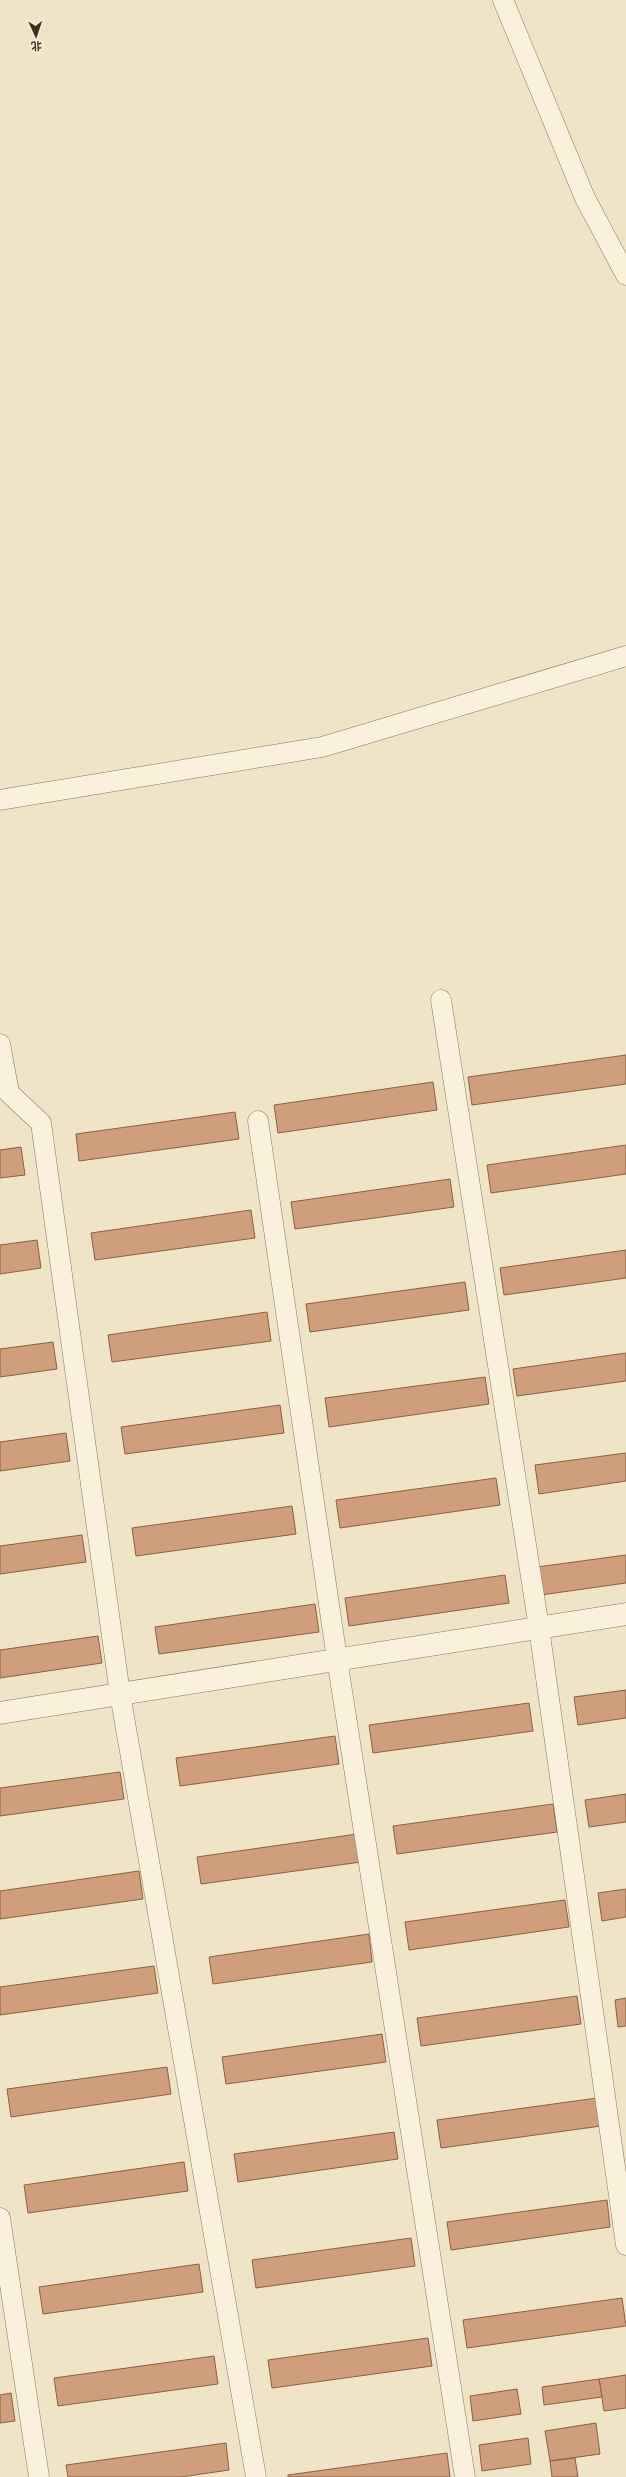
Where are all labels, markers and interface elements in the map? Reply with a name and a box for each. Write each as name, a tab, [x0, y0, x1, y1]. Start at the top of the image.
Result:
north arrow	[16, 16, 56, 56]
text: 北	[31, 40, 42, 52]

